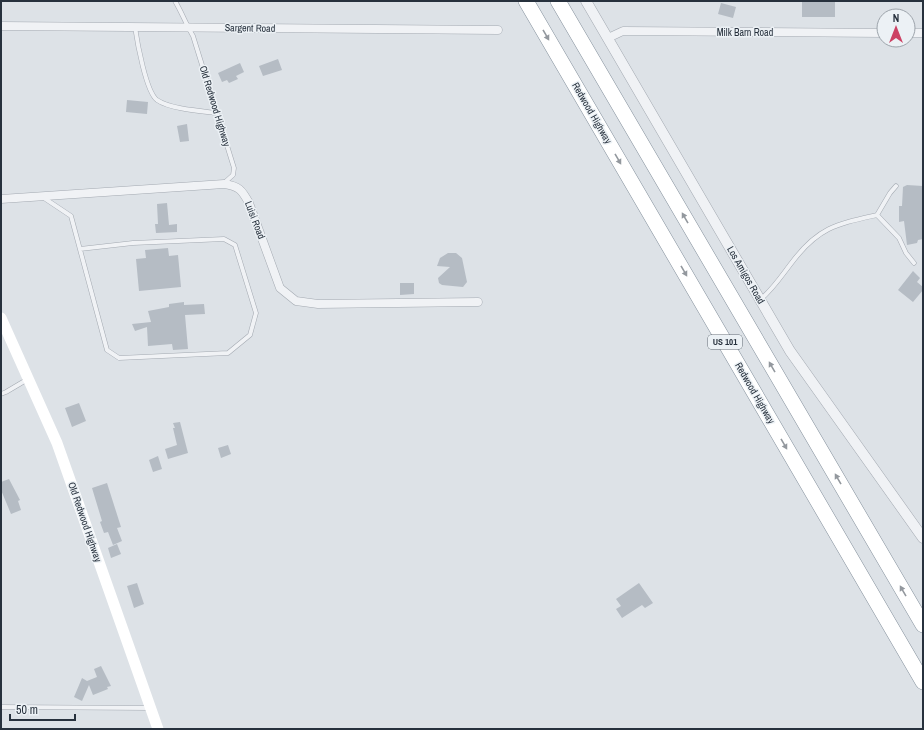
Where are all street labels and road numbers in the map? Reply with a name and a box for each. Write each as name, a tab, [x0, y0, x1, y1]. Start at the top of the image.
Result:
street label: Sargent Road	[225, 21, 275, 35]
street label: Milk Barn Road	[717, 26, 773, 39]
street label: Old Redwood Highway	[197, 64, 234, 149]
street label: Redwood Highway	[569, 80, 615, 147]
street label: Luisi Road	[242, 199, 268, 241]
street label: Los Amigos Road	[724, 244, 768, 306]
road number: US 101	[708, 335, 742, 349]
street label: Redwood Highway	[732, 360, 778, 427]
street label: Old Redwood Highway	[65, 480, 105, 565]

